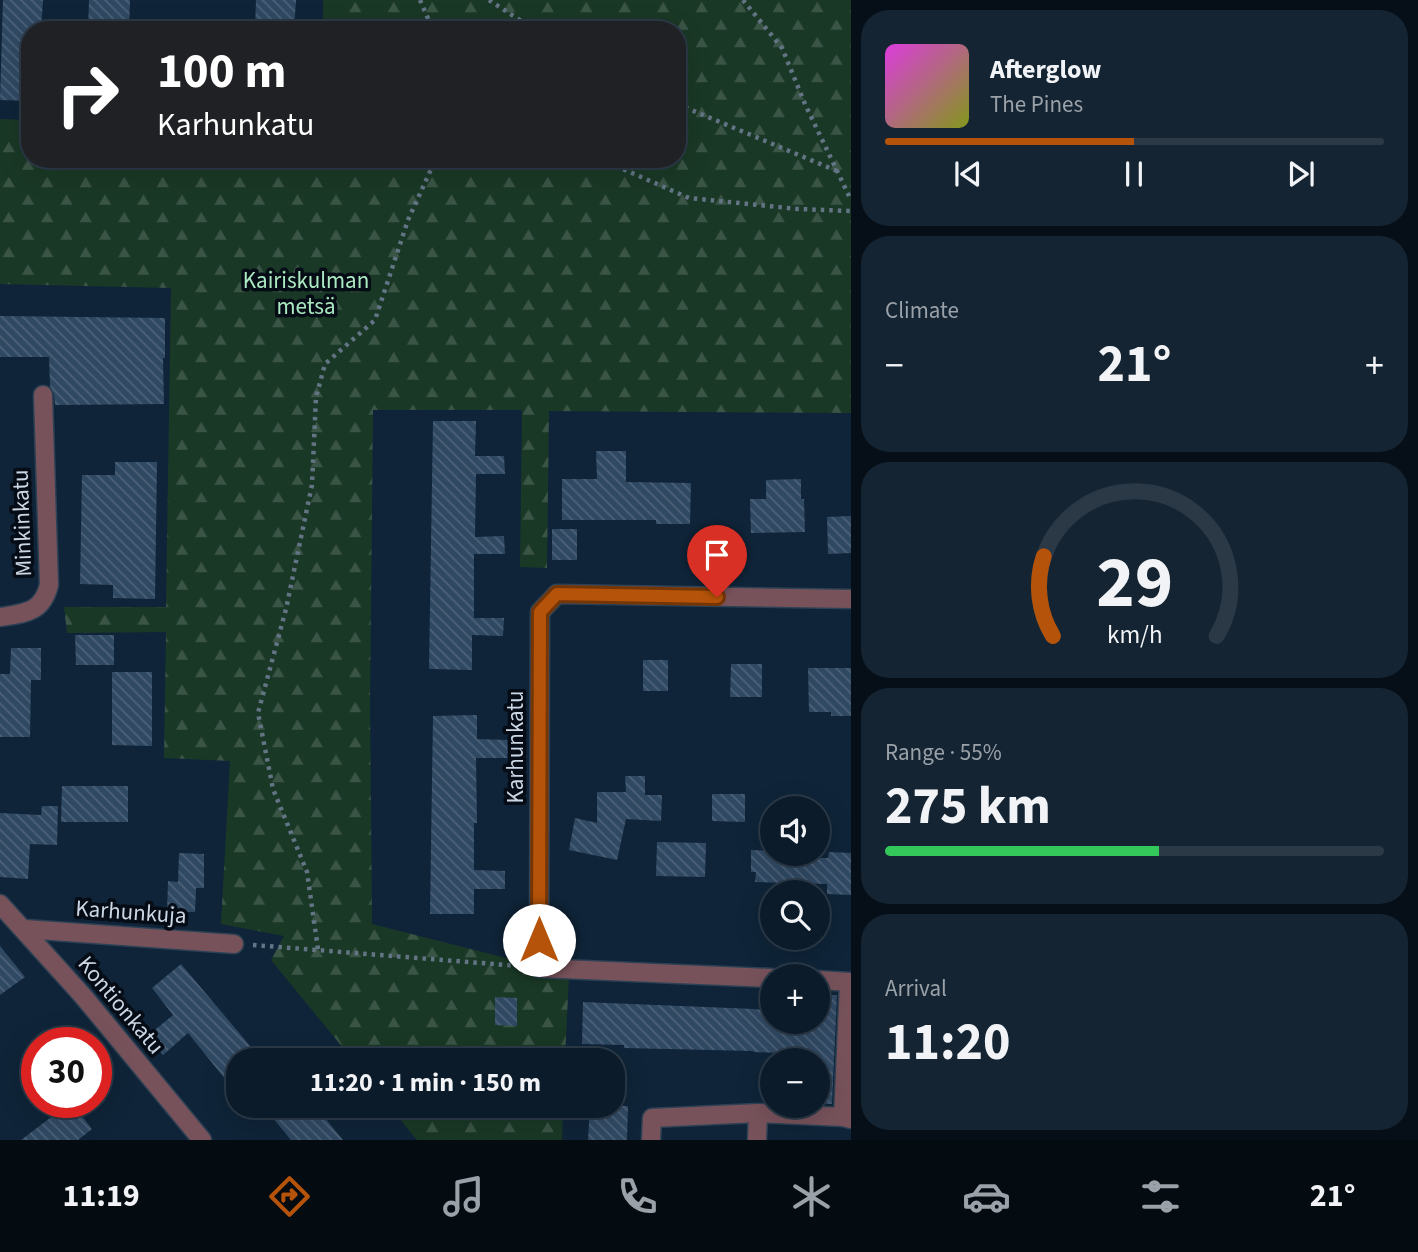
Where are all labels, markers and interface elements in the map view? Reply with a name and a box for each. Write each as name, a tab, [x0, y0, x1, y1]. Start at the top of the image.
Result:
text: 100 m	[157, 37, 286, 107]
icon: right	[42, 49, 133, 140]
text: Afterglow	[990, 51, 1101, 88]
text: The Pines	[990, 88, 1083, 121]
text: Karhunkatu	[157, 102, 315, 148]
icon: previous	[949, 155, 987, 193]
icon: pause	[1115, 155, 1153, 193]
icon: next	[1282, 155, 1320, 193]
park label: Kairiskulman metsä	[243, 264, 369, 323]
text: Climate	[885, 294, 959, 327]
text: 21°	[1098, 328, 1171, 402]
text: −	[885, 339, 904, 393]
text: +	[1365, 339, 1384, 393]
street label: Minkinkatu	[4, 469, 40, 577]
pin	[687, 525, 747, 597]
text: 29	[1096, 531, 1173, 635]
icon: arrive	[698, 536, 736, 574]
text: km/h	[1107, 617, 1162, 653]
street label: Karhunkatu	[499, 690, 532, 804]
text: Range · 55%	[885, 736, 1002, 769]
text: 275 km	[885, 770, 1051, 844]
map controls	[760, 796, 830, 1118]
button: sound	[760, 796, 830, 866]
button: search	[760, 880, 830, 950]
street label: Karhunkuja	[74, 892, 188, 932]
position arrow	[502, 903, 576, 977]
street label: Kontionkatu	[70, 949, 172, 1061]
button: +	[760, 964, 830, 1034]
text: Arrival	[885, 972, 947, 1005]
text: 11:20	[885, 1006, 1010, 1080]
speed limit sign: 30	[21, 1027, 112, 1118]
button: −	[760, 1048, 830, 1118]
text: 11:20 · 1 min · 150 m	[310, 1064, 541, 1101]
icon: directions	[265, 1172, 314, 1221]
icon: music	[439, 1172, 488, 1221]
icon: phone	[613, 1172, 662, 1221]
icon: climate	[787, 1172, 836, 1221]
icon: car	[962, 1172, 1011, 1221]
icon: filters	[1136, 1172, 1185, 1221]
text: 11:19	[63, 1173, 140, 1219]
text: 21°	[1310, 1173, 1355, 1219]

